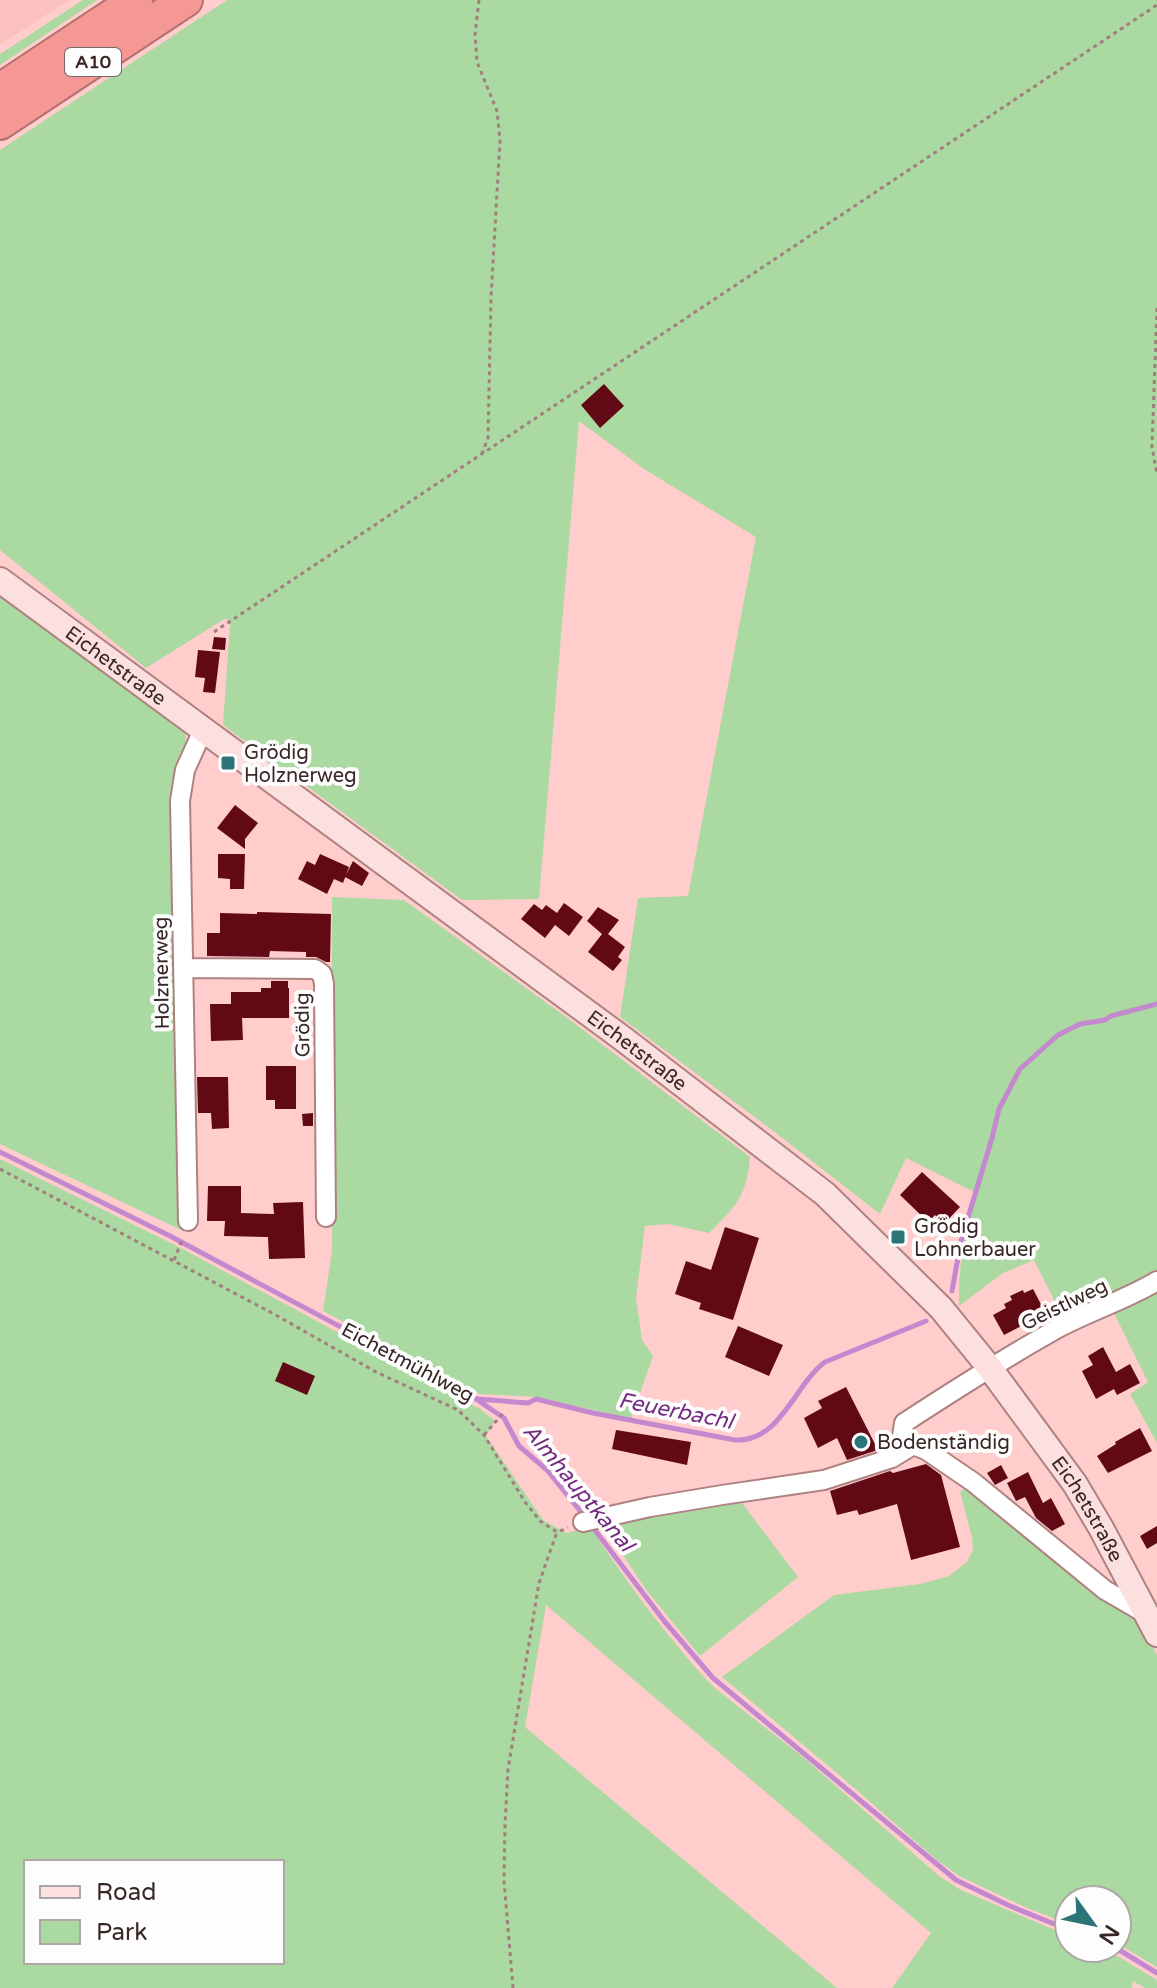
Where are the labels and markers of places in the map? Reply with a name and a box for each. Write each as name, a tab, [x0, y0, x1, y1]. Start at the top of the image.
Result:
place label: Grödig Holznerweg	[244, 741, 357, 788]
marker: Grödig Holznerweg	[219, 754, 237, 772]
place label: Grödig Lohnerbauer	[914, 1215, 1036, 1262]
marker: Grödig Lohnerbauer	[889, 1228, 907, 1246]
place label: Bodenständig	[877, 1431, 1010, 1455]
marker: Bodenständig	[852, 1433, 870, 1451]

